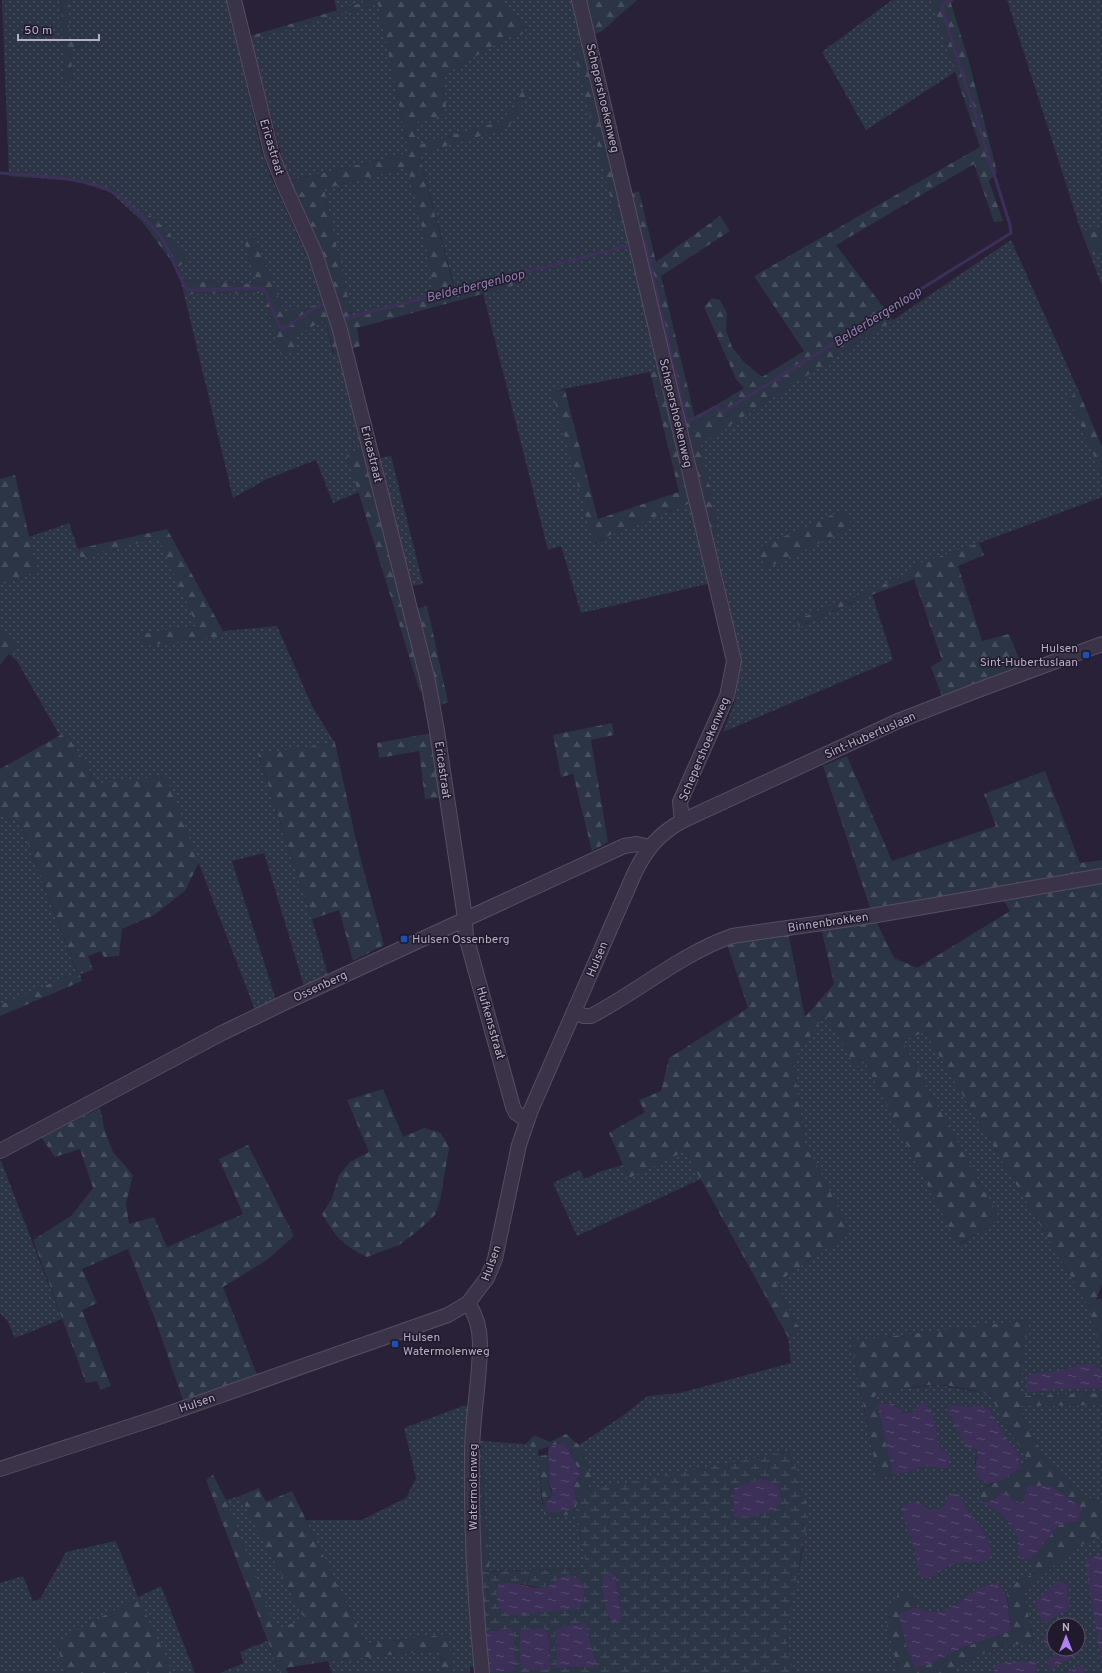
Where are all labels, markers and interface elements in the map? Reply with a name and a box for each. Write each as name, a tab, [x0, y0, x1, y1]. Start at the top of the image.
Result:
scale bar	[18, 16, 99, 42]
text: 50 m	[24, 23, 52, 39]
street label: Schepershoekenweg	[582, 42, 622, 154]
street label: Ericastraat	[255, 117, 287, 177]
water label: Belderbergenloop	[425, 267, 527, 307]
water label: Belderbergenloop	[831, 284, 926, 351]
street label: Schepershoekenweg	[655, 357, 695, 469]
street label: Ericastraat	[356, 424, 386, 484]
place label: Hulsen Sint-Hubertuslaan	[980, 641, 1078, 671]
marker: Hulsen Sint-Hubertuslaan	[1081, 650, 1091, 660]
street label: Schepershoekenweg	[676, 695, 734, 804]
street label: Sint-Hubertuslaan	[822, 709, 919, 763]
street label: Ericastraat	[430, 740, 454, 800]
street label: Binnenbrokken	[787, 909, 870, 937]
place label: Hulsen Ossenberg	[412, 932, 510, 948]
marker: Hulsen Ossenberg	[399, 934, 409, 944]
street label: Hulsen	[583, 939, 613, 980]
street label: Ossenberg	[291, 967, 350, 1006]
street label: Hufkensstraat	[472, 985, 508, 1062]
street label: Hulsen	[478, 1243, 506, 1284]
place label: Hulsen Watermolenweg	[403, 1330, 490, 1360]
marker: Hulsen Watermolenweg	[390, 1339, 400, 1349]
street label: Hulsen	[177, 1390, 217, 1418]
street label: Watermolenweg	[466, 1444, 482, 1530]
north arrow	[1046, 1617, 1086, 1657]
text: N	[1062, 1621, 1070, 1635]

